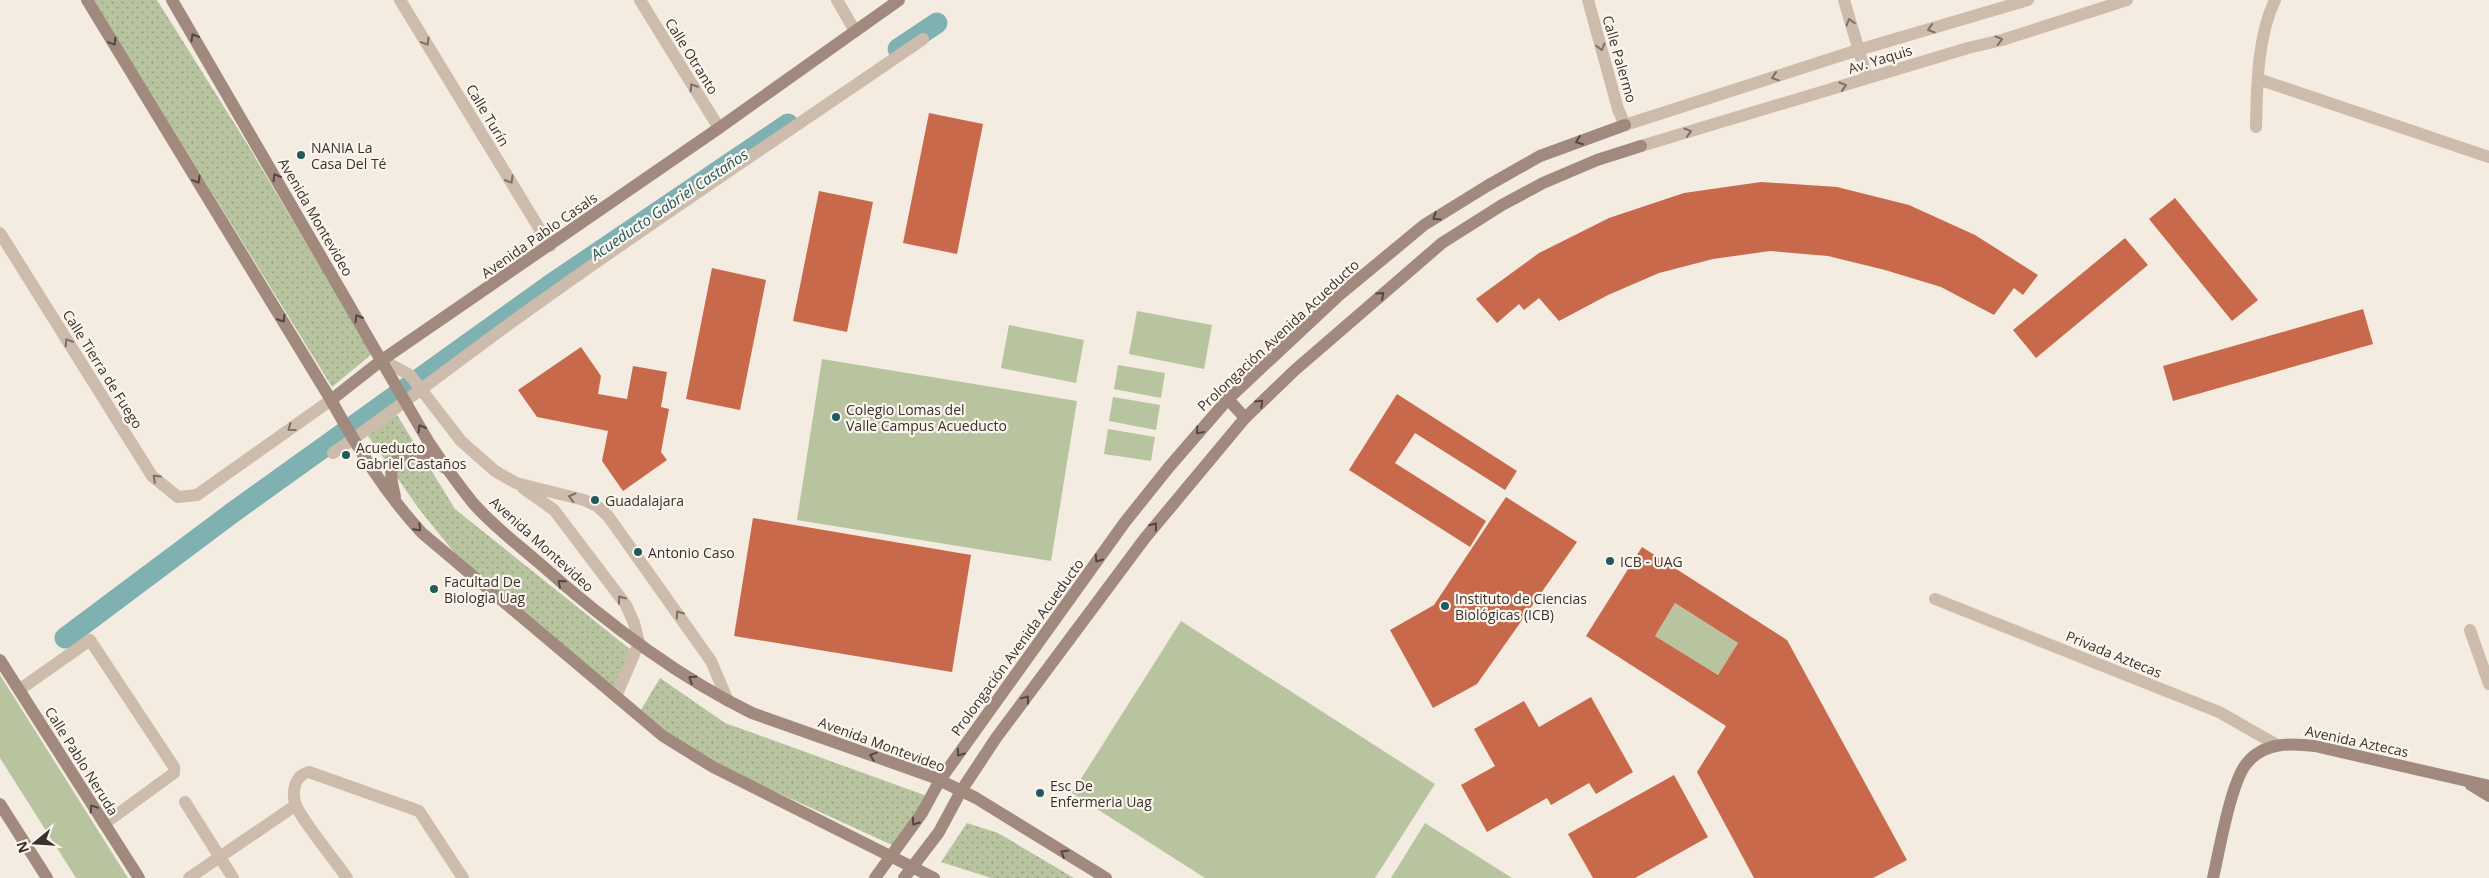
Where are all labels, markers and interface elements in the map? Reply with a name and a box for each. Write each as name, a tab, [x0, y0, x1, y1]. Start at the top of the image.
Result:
street label: Calle Palermo	[1598, 13, 1642, 105]
street label: Calle Otranto	[661, 14, 723, 98]
one-way arrow	[1846, 19, 1856, 27]
one-way arrow	[1927, 23, 1935, 33]
one-way arrow	[190, 34, 200, 43]
one-way arrow	[106, 36, 116, 45]
one-way arrow	[419, 36, 429, 45]
one-way arrow	[1995, 36, 2003, 46]
street label: Av. Yaquis	[1846, 40, 1915, 78]
one-way arrow	[1595, 43, 1606, 51]
one-way arrow	[1772, 71, 1780, 81]
street label: Calle Turín	[462, 80, 514, 150]
one-way arrow	[1839, 81, 1847, 91]
one-way arrow	[690, 83, 700, 92]
one-way arrow	[1683, 128, 1691, 138]
one-way arrow	[1575, 135, 1584, 145]
place label: NANIA La Casa Del Té	[311, 138, 387, 173]
water label: Acueducto Gabriel Castaños	[586, 144, 752, 265]
marker: NANIA La Casa Del Té	[295, 149, 307, 161]
street label: Avenida Montevideo	[274, 154, 358, 280]
one-way arrow	[272, 174, 282, 183]
one-way arrow	[191, 175, 201, 184]
one-way arrow	[504, 175, 514, 184]
street label: Avenida Pablo Casals	[477, 188, 601, 282]
one-way arrow	[1432, 211, 1441, 221]
street label: Prolongación Avenida Acueducto	[1193, 255, 1363, 415]
one-way arrow	[1375, 291, 1384, 300]
street label: Calle Tierra de Fuego	[59, 306, 147, 432]
one-way arrow	[275, 314, 285, 323]
one-way arrow	[354, 314, 364, 323]
one-way arrow	[65, 338, 75, 347]
place label: Colegio Lomas del Valle Campus Acueducto	[846, 400, 1007, 435]
one-way arrow	[1254, 400, 1263, 409]
marker: Colegio Lomas del Valle Campus Acueducto	[830, 411, 842, 423]
one-way arrow	[288, 422, 297, 431]
one-way arrow	[417, 424, 427, 433]
one-way arrow	[1195, 426, 1204, 435]
place label: Acueducto Gabriel Castaños	[356, 438, 467, 473]
marker: Acueducto Gabriel Castaños	[340, 449, 352, 461]
one-way arrow	[153, 475, 162, 484]
place label: Guadalajara	[605, 491, 684, 510]
street label: Avenida Montevideo	[486, 492, 598, 596]
one-way arrow	[569, 492, 577, 502]
marker: Guadalajara	[589, 494, 601, 506]
one-way arrow	[412, 523, 421, 532]
one-way arrow	[1149, 523, 1157, 532]
place label: Antonio Caso	[648, 543, 735, 562]
marker: Antonio Caso	[632, 546, 644, 558]
place label: ICB - UAG	[1620, 552, 1683, 571]
one-way arrow	[1095, 553, 1104, 563]
street label: Prolongación Avenida Acueducto	[946, 555, 1088, 739]
marker: ICB - UAG	[1604, 555, 1616, 567]
place label: Facultad De Biologia Uag	[444, 572, 525, 607]
one-way arrow	[558, 580, 567, 589]
marker: Facultad De Biologia Uag	[428, 583, 440, 595]
place label: Instituto de Ciencias Biológicas (ICB)	[1455, 589, 1587, 624]
one-way arrow	[618, 595, 627, 604]
marker: Instituto de Ciencias Biológicas (ICB)	[1439, 600, 1451, 612]
one-way arrow	[676, 610, 685, 620]
street label: Privada Aztecas	[2063, 626, 2165, 682]
one-way arrow	[689, 676, 698, 685]
one-way arrow	[1020, 696, 1028, 705]
street label: Calle Pablo Neruda	[41, 703, 123, 819]
street label: Avenida Montevideo	[816, 712, 948, 776]
street label: Avenida Aztecas	[2304, 721, 2411, 761]
one-way arrow	[957, 747, 966, 756]
one-way arrow	[870, 752, 878, 762]
place label: Esc De Enfermeria Uag	[1050, 776, 1152, 811]
marker: Esc De Enfermeria Uag	[1034, 787, 1046, 799]
one-way arrow	[90, 804, 99, 813]
one-way arrow	[912, 816, 921, 826]
north arrow	[10, 818, 60, 868]
text: N	[11, 839, 33, 856]
one-way arrow	[1061, 849, 1070, 859]

